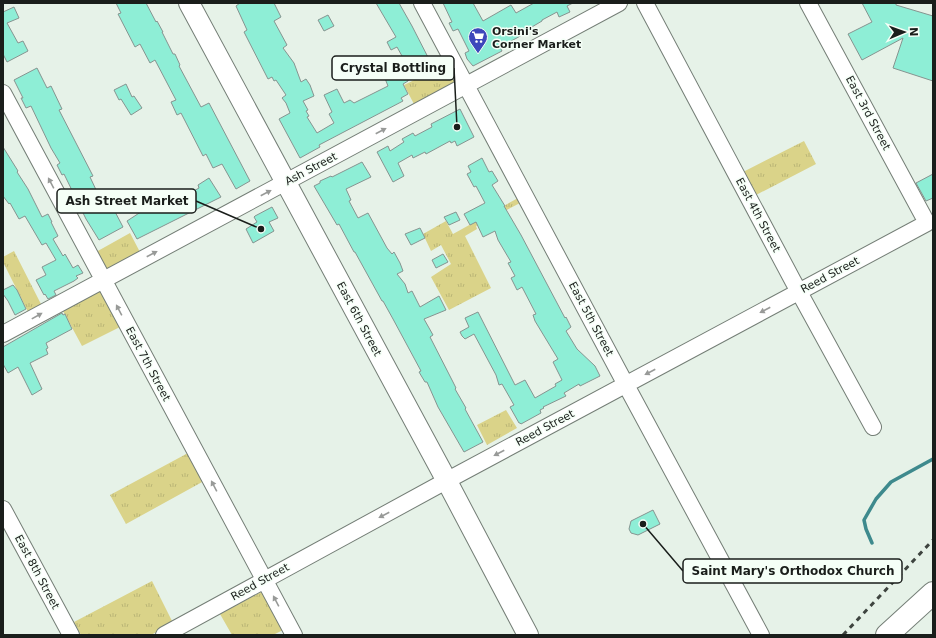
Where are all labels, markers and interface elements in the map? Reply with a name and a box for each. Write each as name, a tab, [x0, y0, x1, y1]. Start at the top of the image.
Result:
north arrow	[884, 12, 924, 52]
place label: Orsini's Corner Market	[492, 25, 581, 51]
supermarket icon: Orsini's Corner Market	[467, 26, 489, 54]
text: N	[907, 27, 920, 37]
callout: Crystal Bottling	[332, 56, 454, 80]
text: Crystal Bottling	[340, 61, 446, 75]
street label: East 3rd Street	[843, 74, 893, 153]
one-way arrow	[375, 128, 386, 134]
street label: Ash Street	[283, 150, 340, 188]
street label: East 4th Street	[733, 176, 783, 255]
one-way arrow	[48, 177, 54, 189]
callout: Ash Street Market	[57, 189, 196, 213]
one-way arrow	[260, 189, 272, 196]
text: Ash Street Market	[65, 194, 189, 208]
one-way arrow	[146, 251, 157, 257]
street label: Reed Street	[798, 254, 862, 296]
street label: East 6th Street	[334, 280, 384, 359]
street label: East 5th Street	[566, 280, 616, 359]
one-way arrow	[116, 304, 123, 316]
one-way arrow	[759, 307, 771, 313]
one-way arrow	[31, 312, 43, 319]
street label: East 7th Street	[123, 325, 173, 404]
one-way arrow	[645, 368, 656, 375]
street label: Reed Street	[513, 407, 577, 449]
one-way arrow	[493, 450, 505, 456]
one-way arrow	[211, 480, 217, 492]
one-way arrow	[379, 511, 390, 518]
street label: East 8th Street	[12, 533, 62, 612]
callout: Saint Mary's Orthodox Church	[683, 559, 902, 583]
street label: Reed Street	[229, 560, 292, 603]
text: Saint Mary's Orthodox Church	[692, 564, 894, 578]
one-way arrow	[272, 595, 279, 606]

